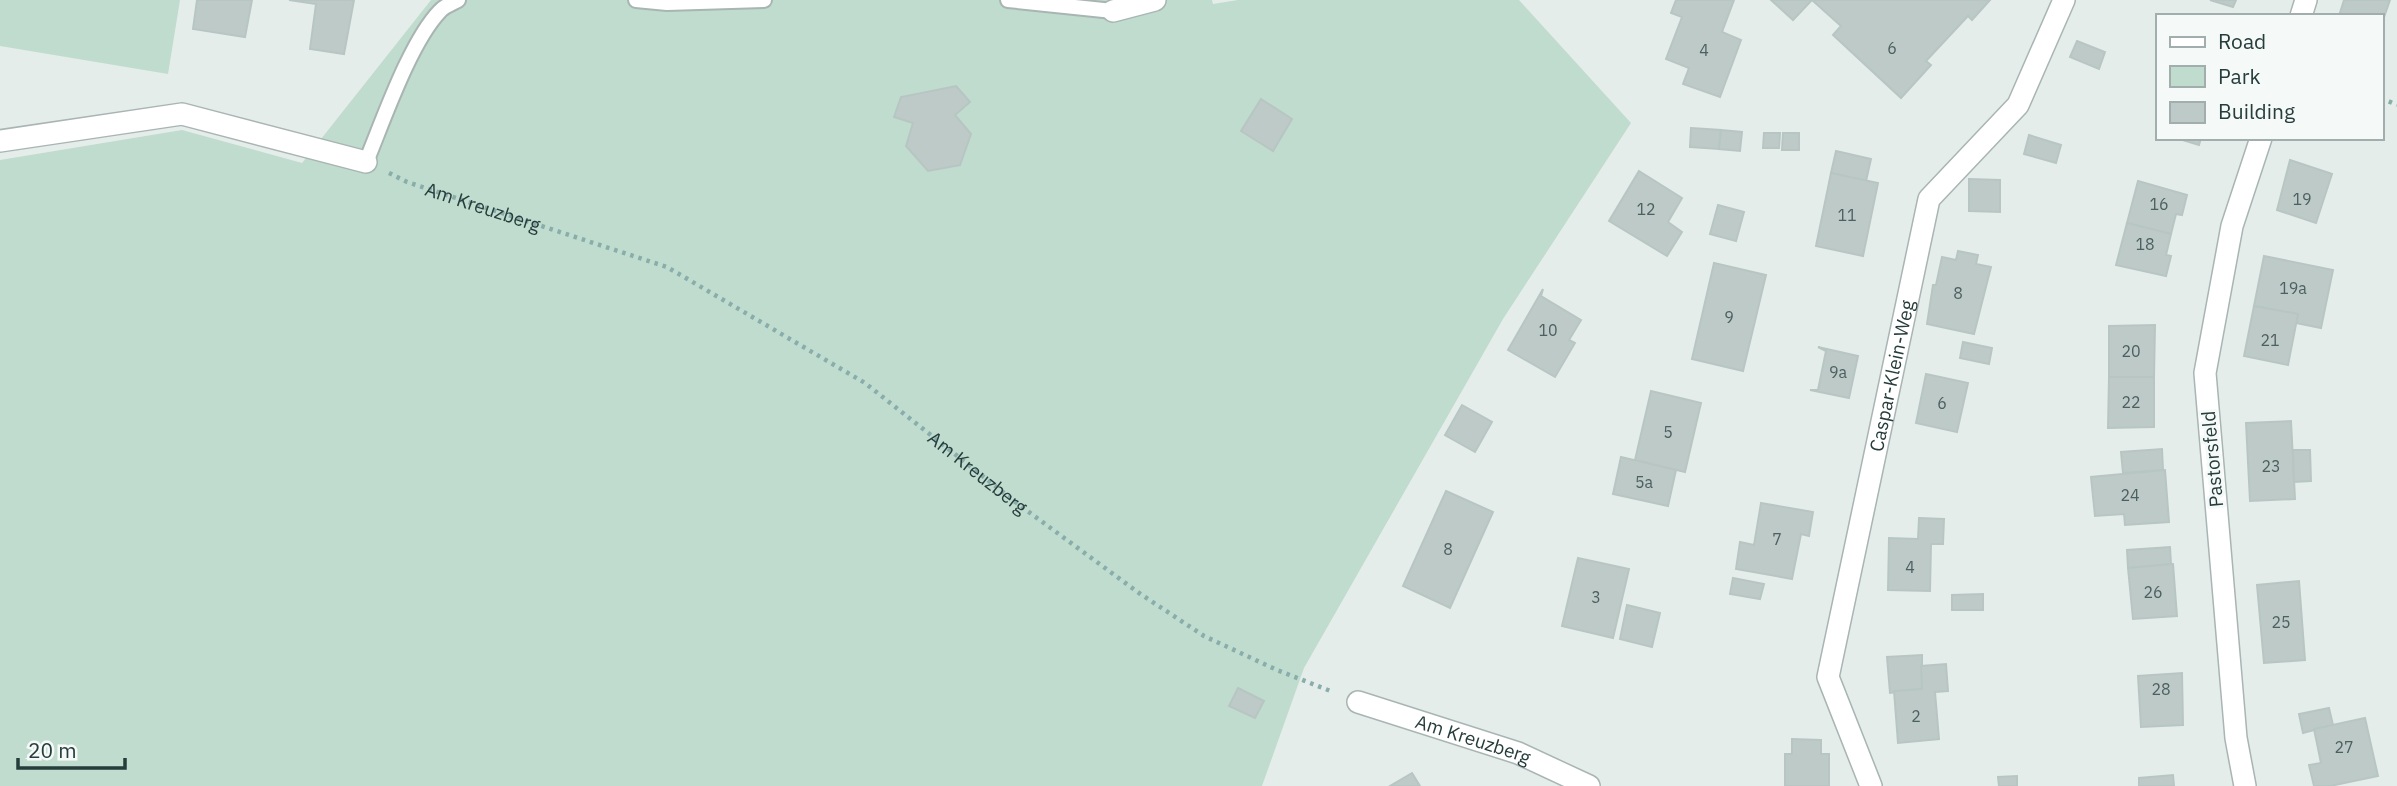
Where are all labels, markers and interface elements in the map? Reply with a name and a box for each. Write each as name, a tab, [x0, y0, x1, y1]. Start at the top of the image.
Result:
legend	[2156, 14, 2383, 140]
text: Road	[2218, 27, 2266, 55]
house number: 6	[1887, 38, 1897, 58]
house number: 4	[1699, 40, 1709, 60]
text: Park	[2218, 62, 2261, 90]
text: Building	[2218, 97, 2295, 125]
street label: Am Kreuzberg	[422, 177, 544, 237]
house number: 19	[2292, 189, 2312, 209]
house number: 16	[2149, 194, 2169, 214]
house number: 12	[1636, 199, 1656, 219]
house number: 11	[1837, 205, 1857, 225]
house number: 18	[2135, 234, 2155, 254]
house number: 19a	[2279, 278, 2307, 298]
house number: 8	[1953, 283, 1963, 303]
street label: Caspar-Klein-Weg	[1864, 298, 1919, 454]
house number: 9	[1724, 307, 1734, 327]
house number: 10	[1538, 320, 1558, 340]
house number: 21	[2260, 330, 2280, 350]
house number: 20	[2121, 341, 2141, 361]
house number: 9a	[1829, 362, 1848, 382]
house number: 22	[2121, 392, 2141, 412]
house number: 6	[1937, 393, 1947, 413]
street label: Pastorsfeld	[2196, 410, 2228, 508]
house number: 5	[1663, 422, 1673, 442]
street label: Am Kreuzberg	[923, 426, 1032, 519]
house number: 23	[2261, 456, 2281, 476]
house number: 5a	[1635, 472, 1654, 492]
house number: 24	[2120, 485, 2140, 505]
house number: 7	[1772, 529, 1782, 549]
house number: 8	[1443, 539, 1453, 559]
house number: 4	[1905, 557, 1915, 577]
house number: 26	[2143, 582, 2163, 602]
house number: 3	[1591, 587, 1601, 607]
house number: 25	[2271, 612, 2291, 632]
house number: 28	[2151, 679, 2171, 699]
house number: 2	[1911, 706, 1921, 726]
street label: Am Kreuzberg	[1412, 709, 1535, 769]
scale bar	[18, 726, 124, 770]
text: 20 m	[28, 736, 77, 764]
house number: 27	[2334, 737, 2354, 757]

